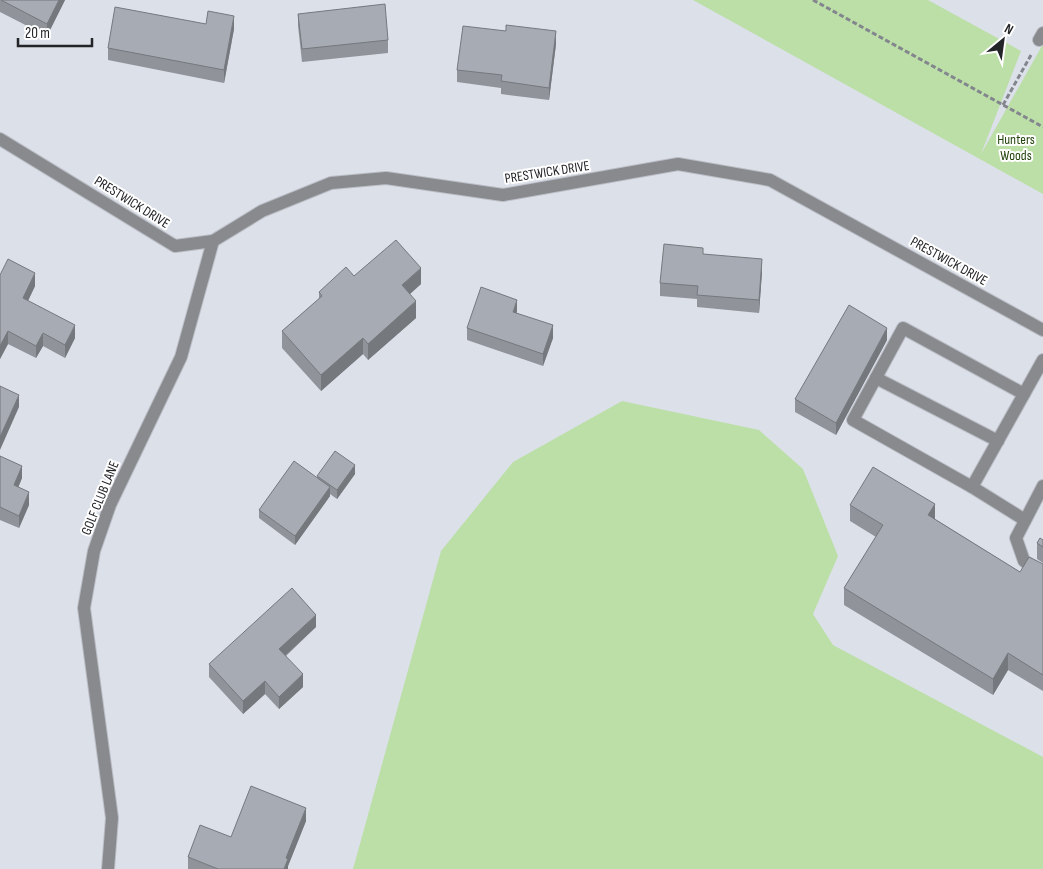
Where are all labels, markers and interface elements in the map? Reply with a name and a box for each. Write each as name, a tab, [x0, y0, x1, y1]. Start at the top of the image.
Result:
scale bar	[18, 15, 91, 47]
north arrow	[978, 15, 1028, 65]
text: N	[1002, 20, 1016, 38]
text: 20 m	[25, 24, 50, 43]
park label: Hunters Woods	[997, 131, 1035, 164]
street label: PRESTWICK DRIVE	[504, 157, 591, 187]
street label: PRESTWICK DRIVE	[91, 172, 173, 232]
street label: PRESTWICK DRIVE	[908, 233, 991, 289]
street label: GOLF CLUB LANE	[77, 458, 123, 537]

